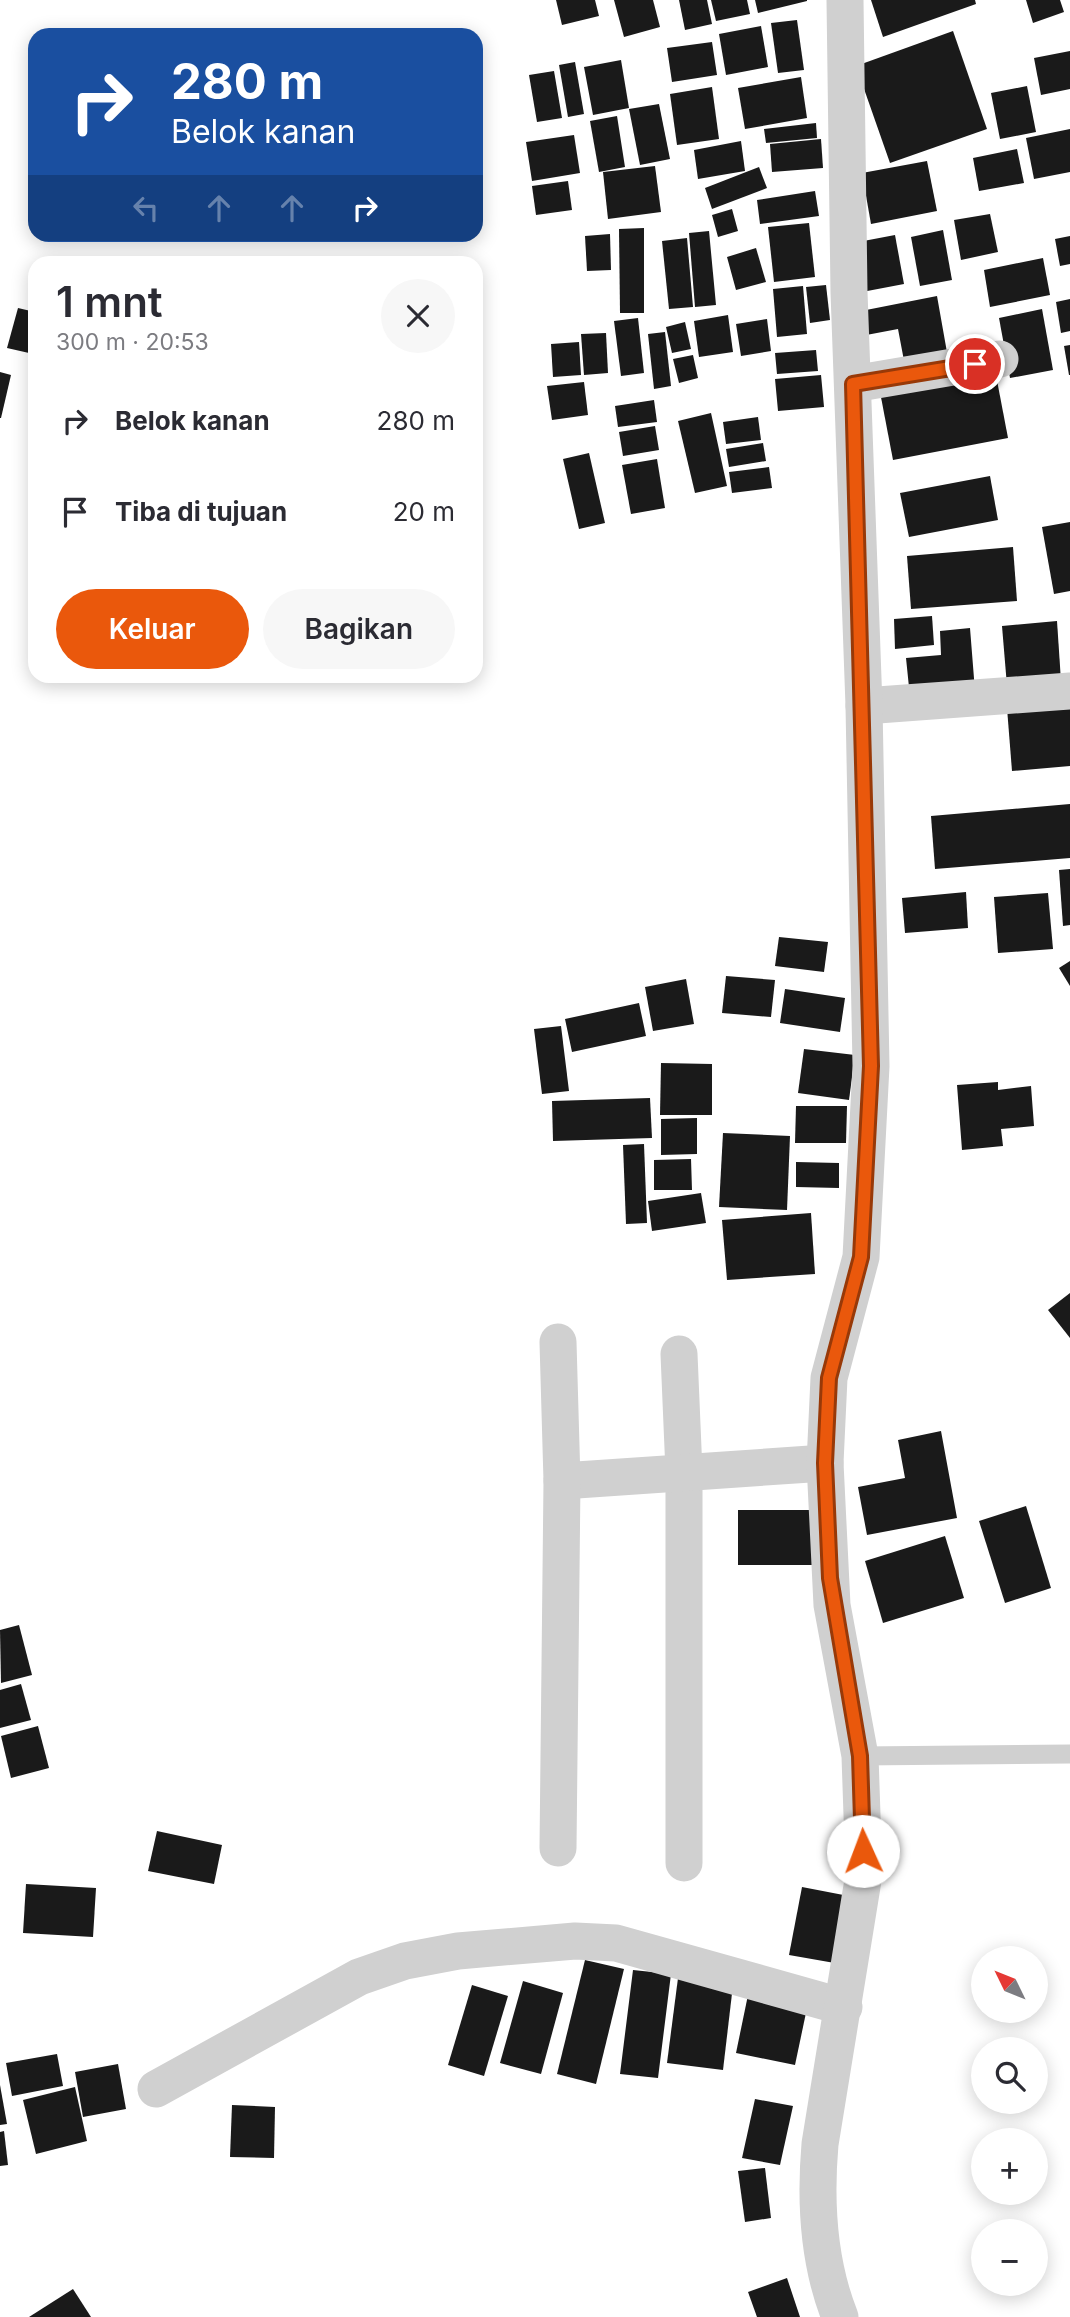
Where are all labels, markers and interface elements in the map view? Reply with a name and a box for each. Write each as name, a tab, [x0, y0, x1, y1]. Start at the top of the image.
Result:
text: 280 m	[171, 52, 323, 111]
icon: right	[56, 56, 147, 147]
text: Belok kanan	[171, 112, 355, 151]
icon: left	[127, 189, 165, 227]
icon: ahead	[200, 189, 238, 227]
icon: ahead	[273, 189, 311, 227]
icon: right	[346, 189, 384, 227]
text: 1 mnt	[56, 276, 163, 327]
button: close	[381, 279, 455, 353]
text: 300 m · 20:53	[56, 328, 209, 356]
pin	[945, 334, 1005, 394]
icon: arrive	[956, 345, 994, 383]
icon: right	[56, 402, 94, 440]
text: Belok kanan	[115, 405, 270, 436]
text: 280 m	[377, 405, 455, 436]
icon: arrive	[56, 493, 94, 531]
text: Tiba di tujuan	[115, 496, 287, 527]
text: 20 m	[393, 496, 455, 527]
button: Keluar	[56, 589, 249, 669]
button: Bagikan	[263, 589, 455, 669]
position arrow	[826, 1814, 900, 1888]
north arrow	[971, 1946, 1048, 2023]
map controls	[971, 1946, 1048, 2296]
button: search	[971, 2037, 1048, 2114]
button: +	[971, 2128, 1048, 2205]
button: −	[971, 2219, 1048, 2296]

